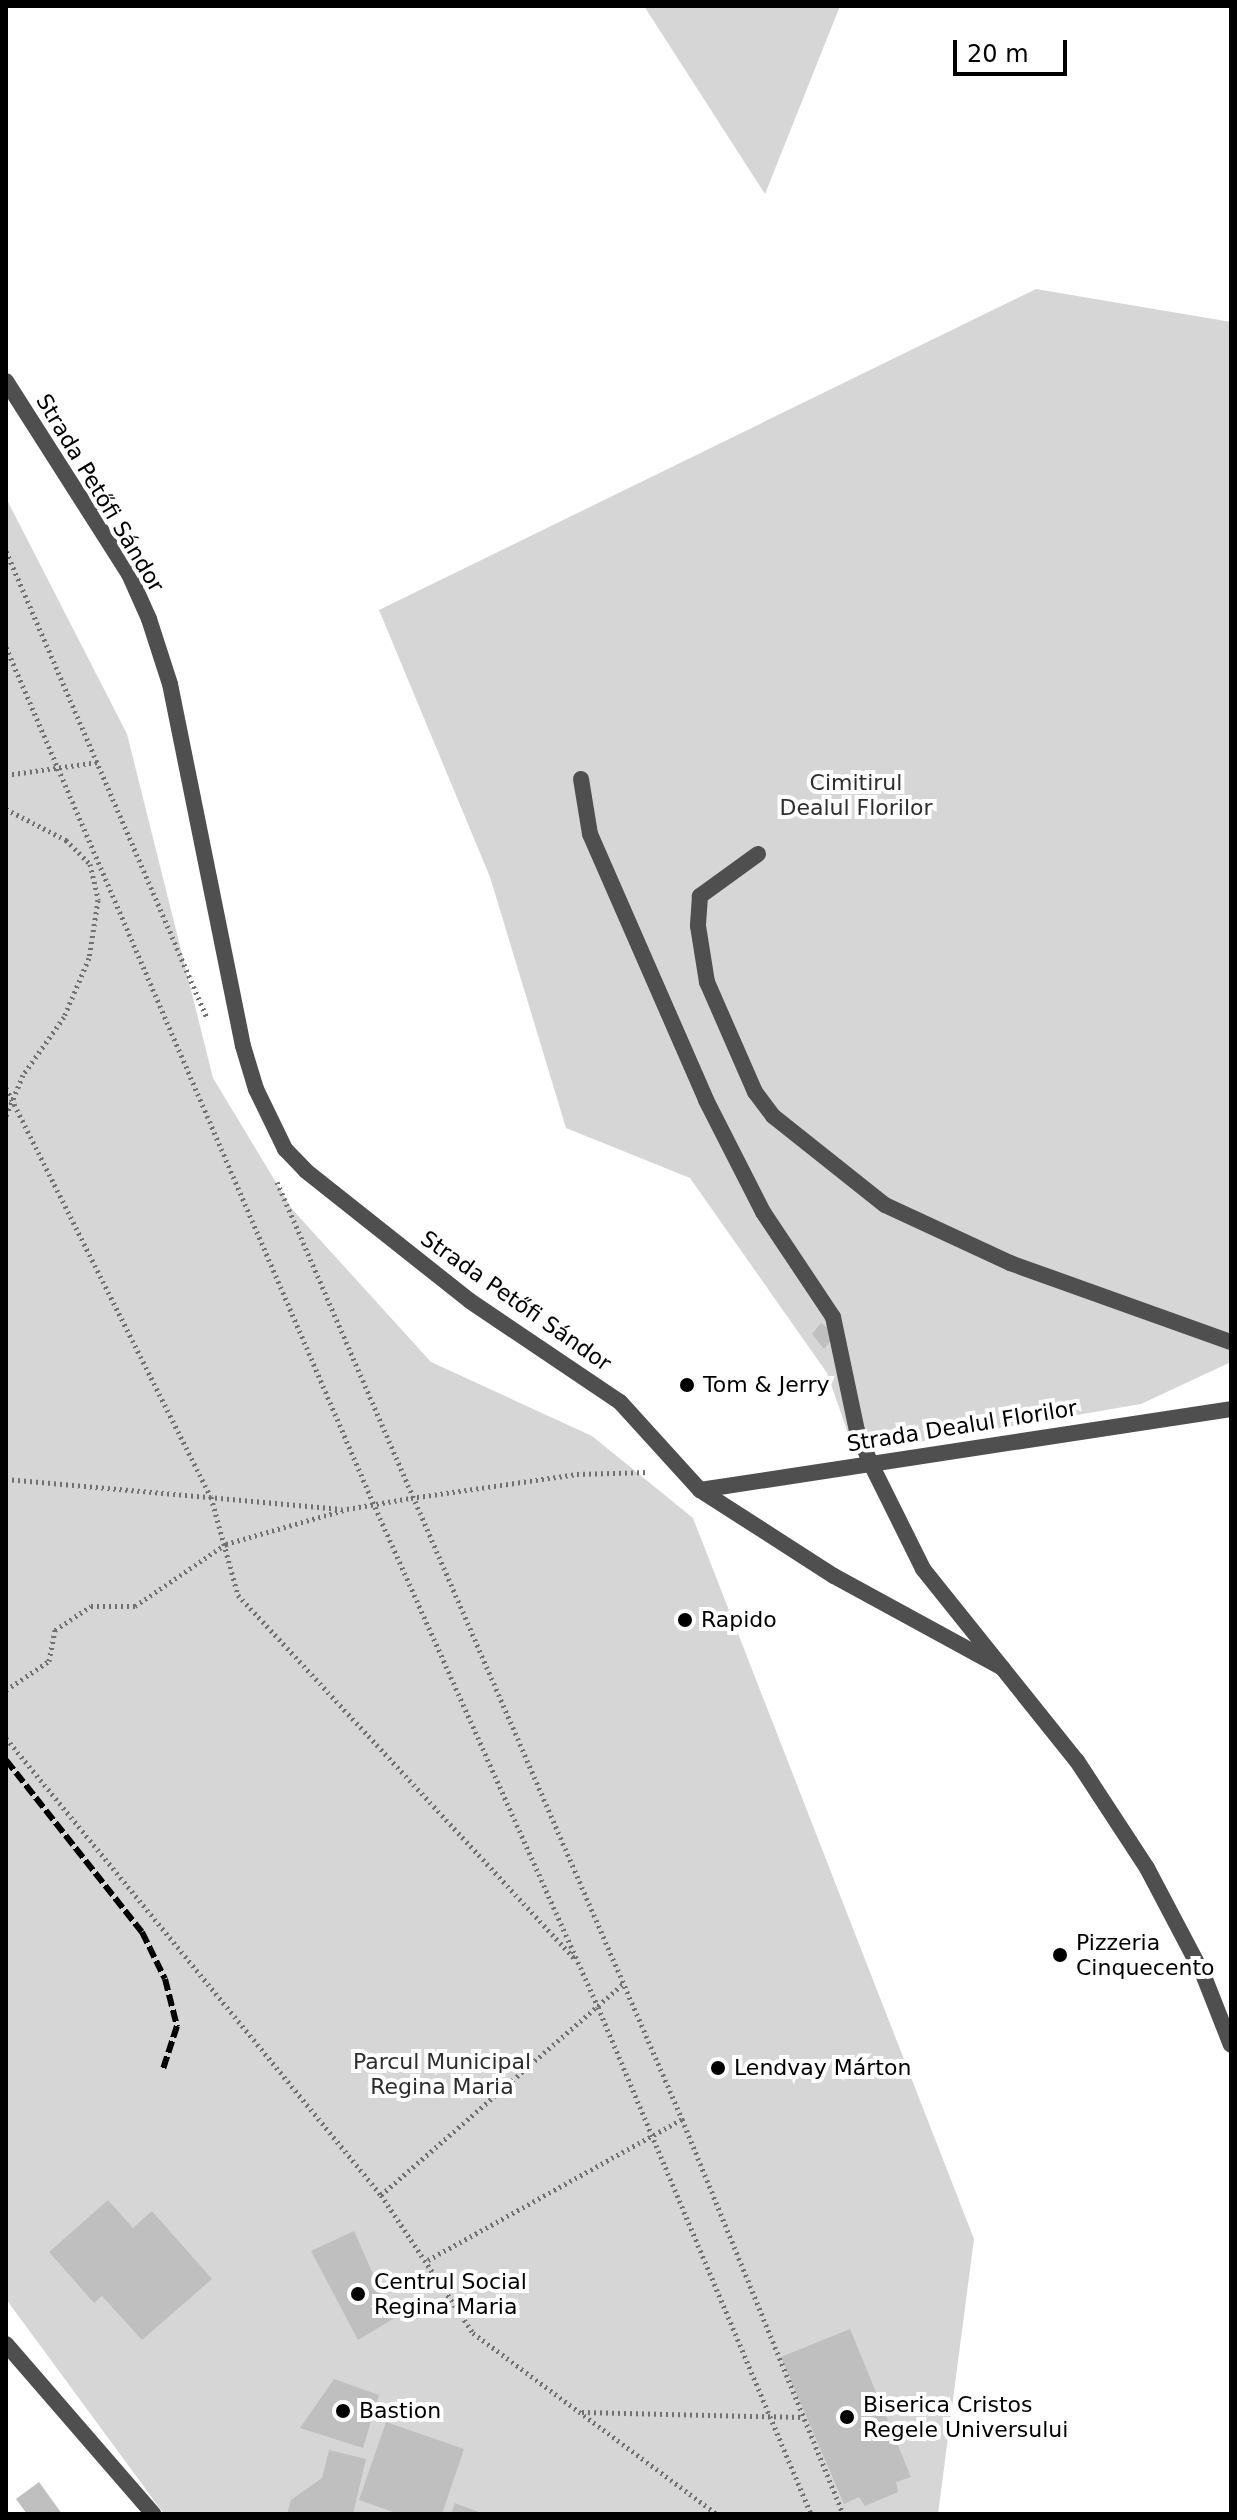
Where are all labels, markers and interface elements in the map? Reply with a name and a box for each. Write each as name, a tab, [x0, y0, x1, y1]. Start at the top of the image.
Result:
scale bar	[957, 24, 1071, 74]
text: 20 m	[967, 40, 1029, 68]
street label: Strada Petőfi Sándor	[30, 389, 170, 597]
park label: Cimitirul Dealul Florilor	[779, 769, 933, 820]
street label: Strada Petőfi Sándor	[416, 1225, 616, 1377]
place label: Tom & Jerry	[703, 1372, 829, 1398]
marker: Tom & Jerry	[678, 1376, 696, 1394]
street label: Strada Dealul Florilor	[845, 1395, 1079, 1457]
place label: Rapido	[701, 1607, 777, 1633]
marker: Rapido	[676, 1611, 694, 1629]
place label: Pizzeria Cinquecento	[1076, 1929, 1215, 1980]
marker: Pizzeria Cinquecento	[1051, 1946, 1069, 1964]
park label: Parcul Municipal Regina Maria	[353, 2048, 531, 2100]
place label: Lendvay Márton	[734, 2055, 911, 2081]
marker: Lendvay Márton	[709, 2059, 727, 2077]
place label: Centrul Social Regina Maria	[374, 2268, 527, 2320]
marker: Centrul Social Regina Maria	[349, 2285, 367, 2303]
place label: Biserica Cristos Regele Universului	[863, 2391, 1068, 2442]
place label: Bastion	[359, 2398, 441, 2424]
marker: Bastion	[334, 2402, 352, 2420]
marker: Biserica Cristos Regele Universului	[838, 2408, 856, 2426]

